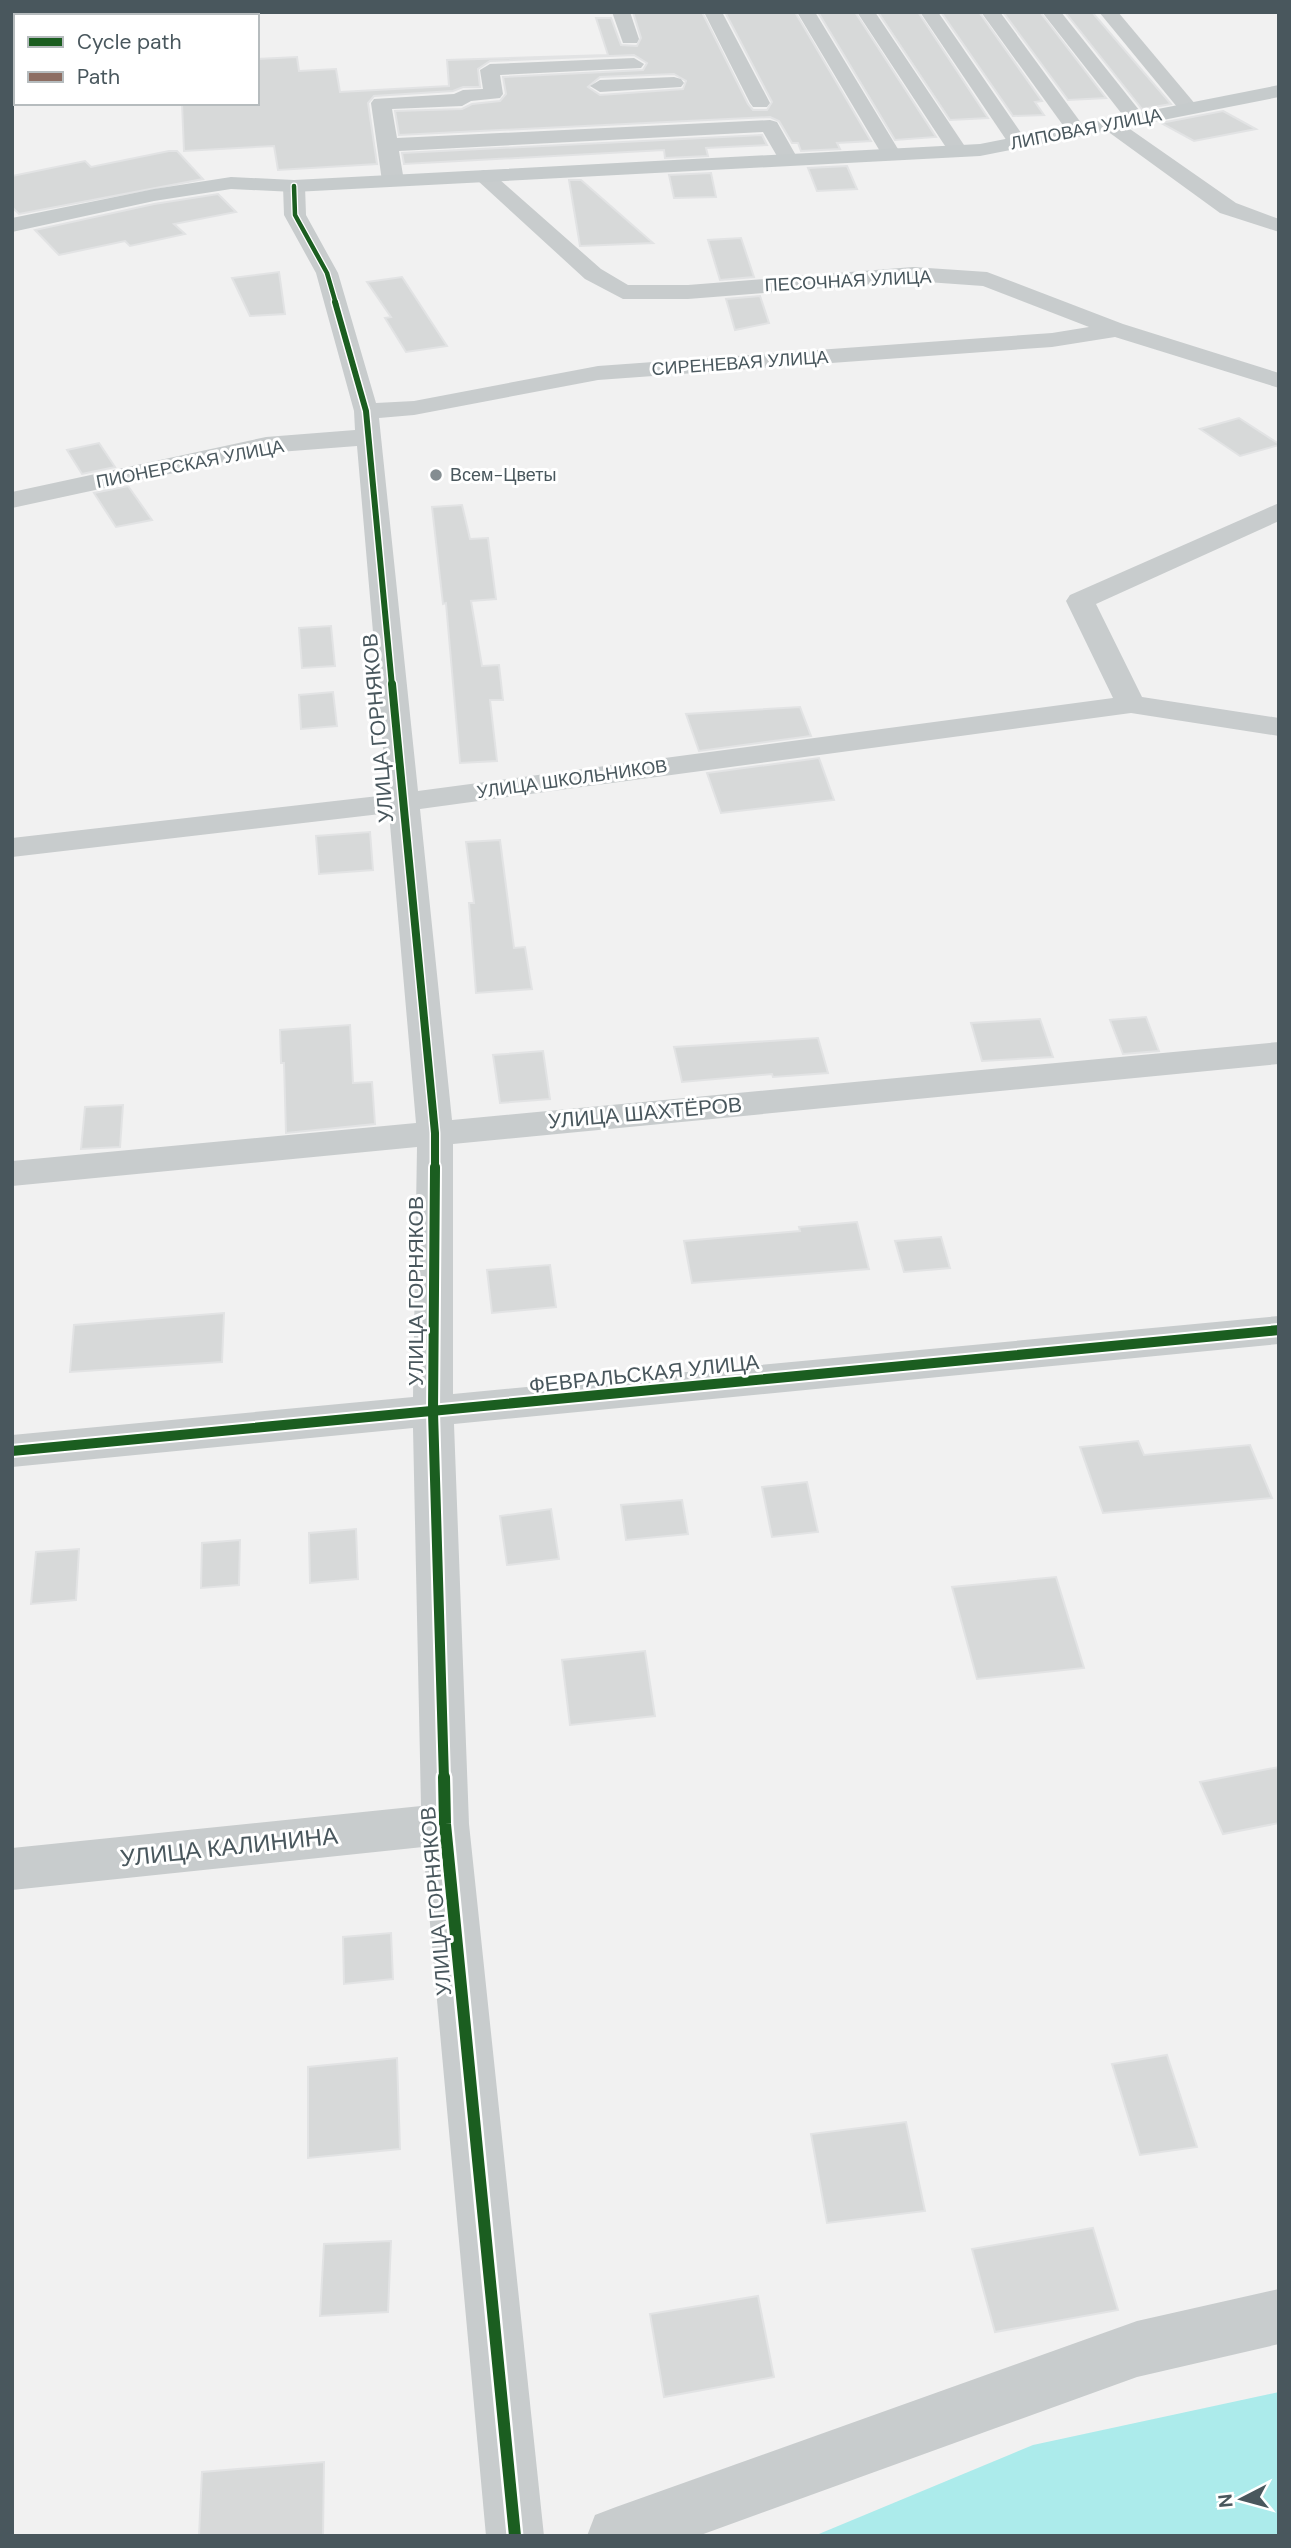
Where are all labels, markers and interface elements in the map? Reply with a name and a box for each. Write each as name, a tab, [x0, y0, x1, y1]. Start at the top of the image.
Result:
legend	[14, 14, 259, 105]
text: Cycle path	[77, 28, 182, 56]
text: Path	[77, 63, 120, 91]
street label: ЛИПОВАЯ УЛИЦА	[1008, 103, 1164, 155]
street label: ПЕСОЧНАЯ УЛИЦА	[764, 265, 932, 297]
street label: СИРЕНЕВАЯ УЛИЦА	[651, 345, 829, 381]
street label: ПИОНЕРСКАЯ УЛИЦА	[94, 434, 286, 494]
place label: Всем-Цветы	[450, 463, 556, 487]
marker: Всем-Цветы	[428, 467, 444, 483]
street label: УЛИЦА ГОРНЯКОВ	[356, 632, 400, 824]
street label: УЛИЦА ШКОЛЬНИКОВ	[475, 754, 669, 804]
street label: УЛИЦА ШАХТЁРОВ	[547, 1091, 743, 1135]
street label: УЛИЦА ГОРНЯКОВ	[402, 1196, 430, 1386]
street label: ФЕВРАЛЬСКАЯ УЛИЦА	[527, 1348, 761, 1400]
street label: УЛИЦА ГОРНЯКОВ	[414, 1805, 458, 1997]
street label: УЛИЦА КАЛИНИНА	[118, 1820, 339, 1873]
north arrow	[1207, 2464, 1277, 2534]
text: N	[1212, 2493, 1239, 2509]

